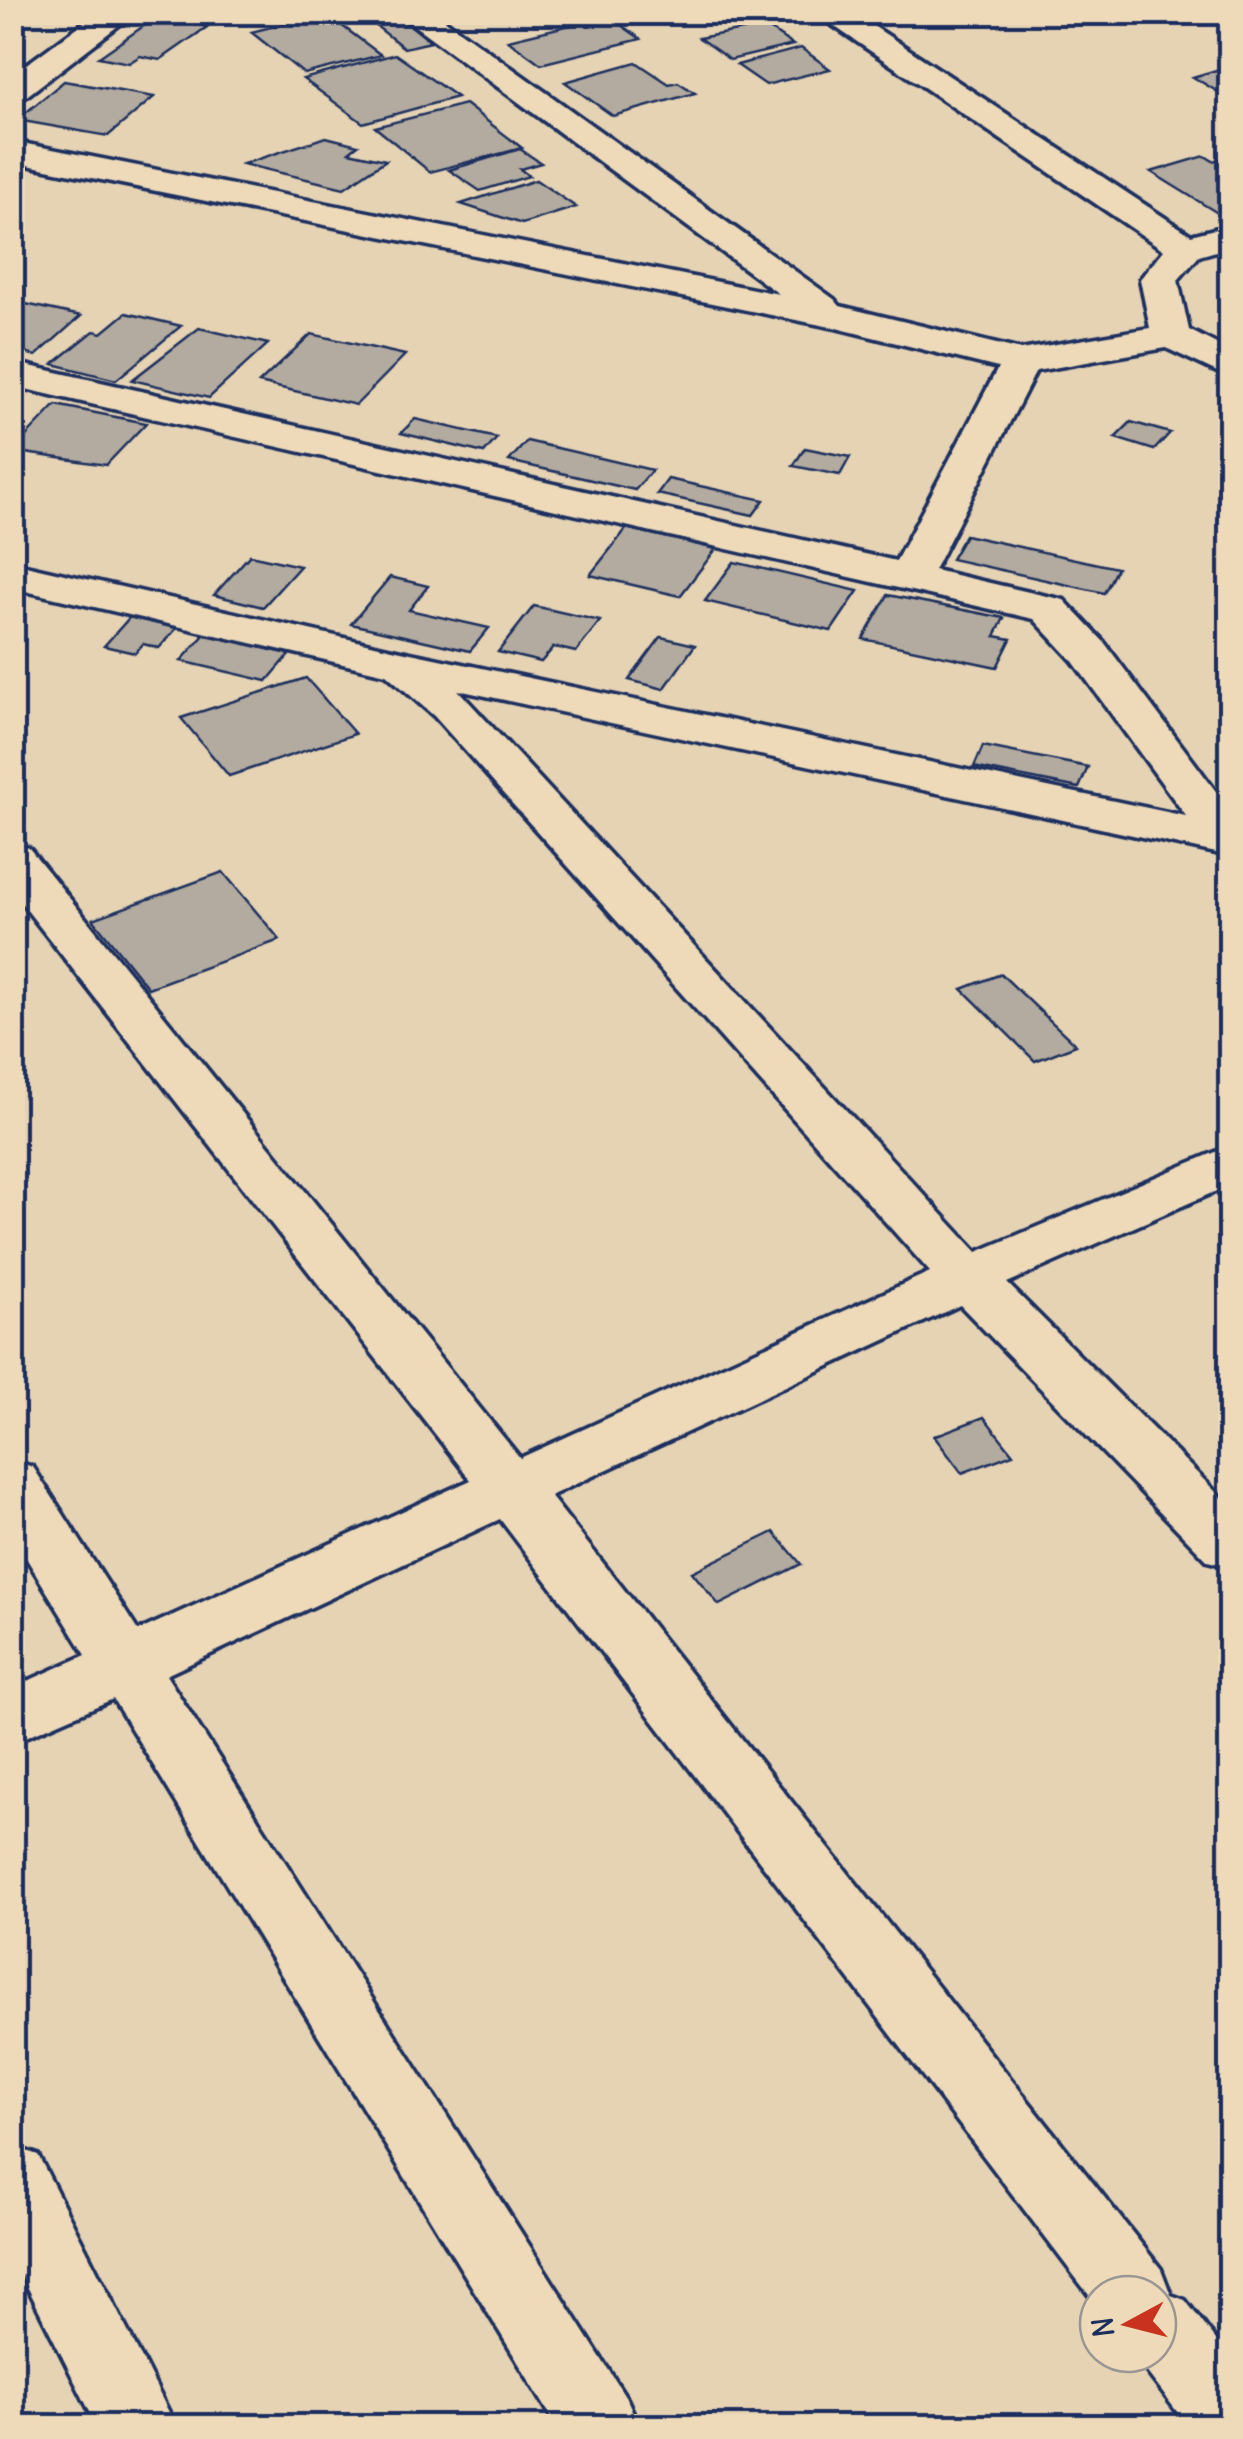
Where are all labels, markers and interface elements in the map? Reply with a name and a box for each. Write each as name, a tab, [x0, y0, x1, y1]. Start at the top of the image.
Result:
north arrow	[1078, 2274, 1178, 2374]
text: N	[1084, 2315, 1122, 2339]

